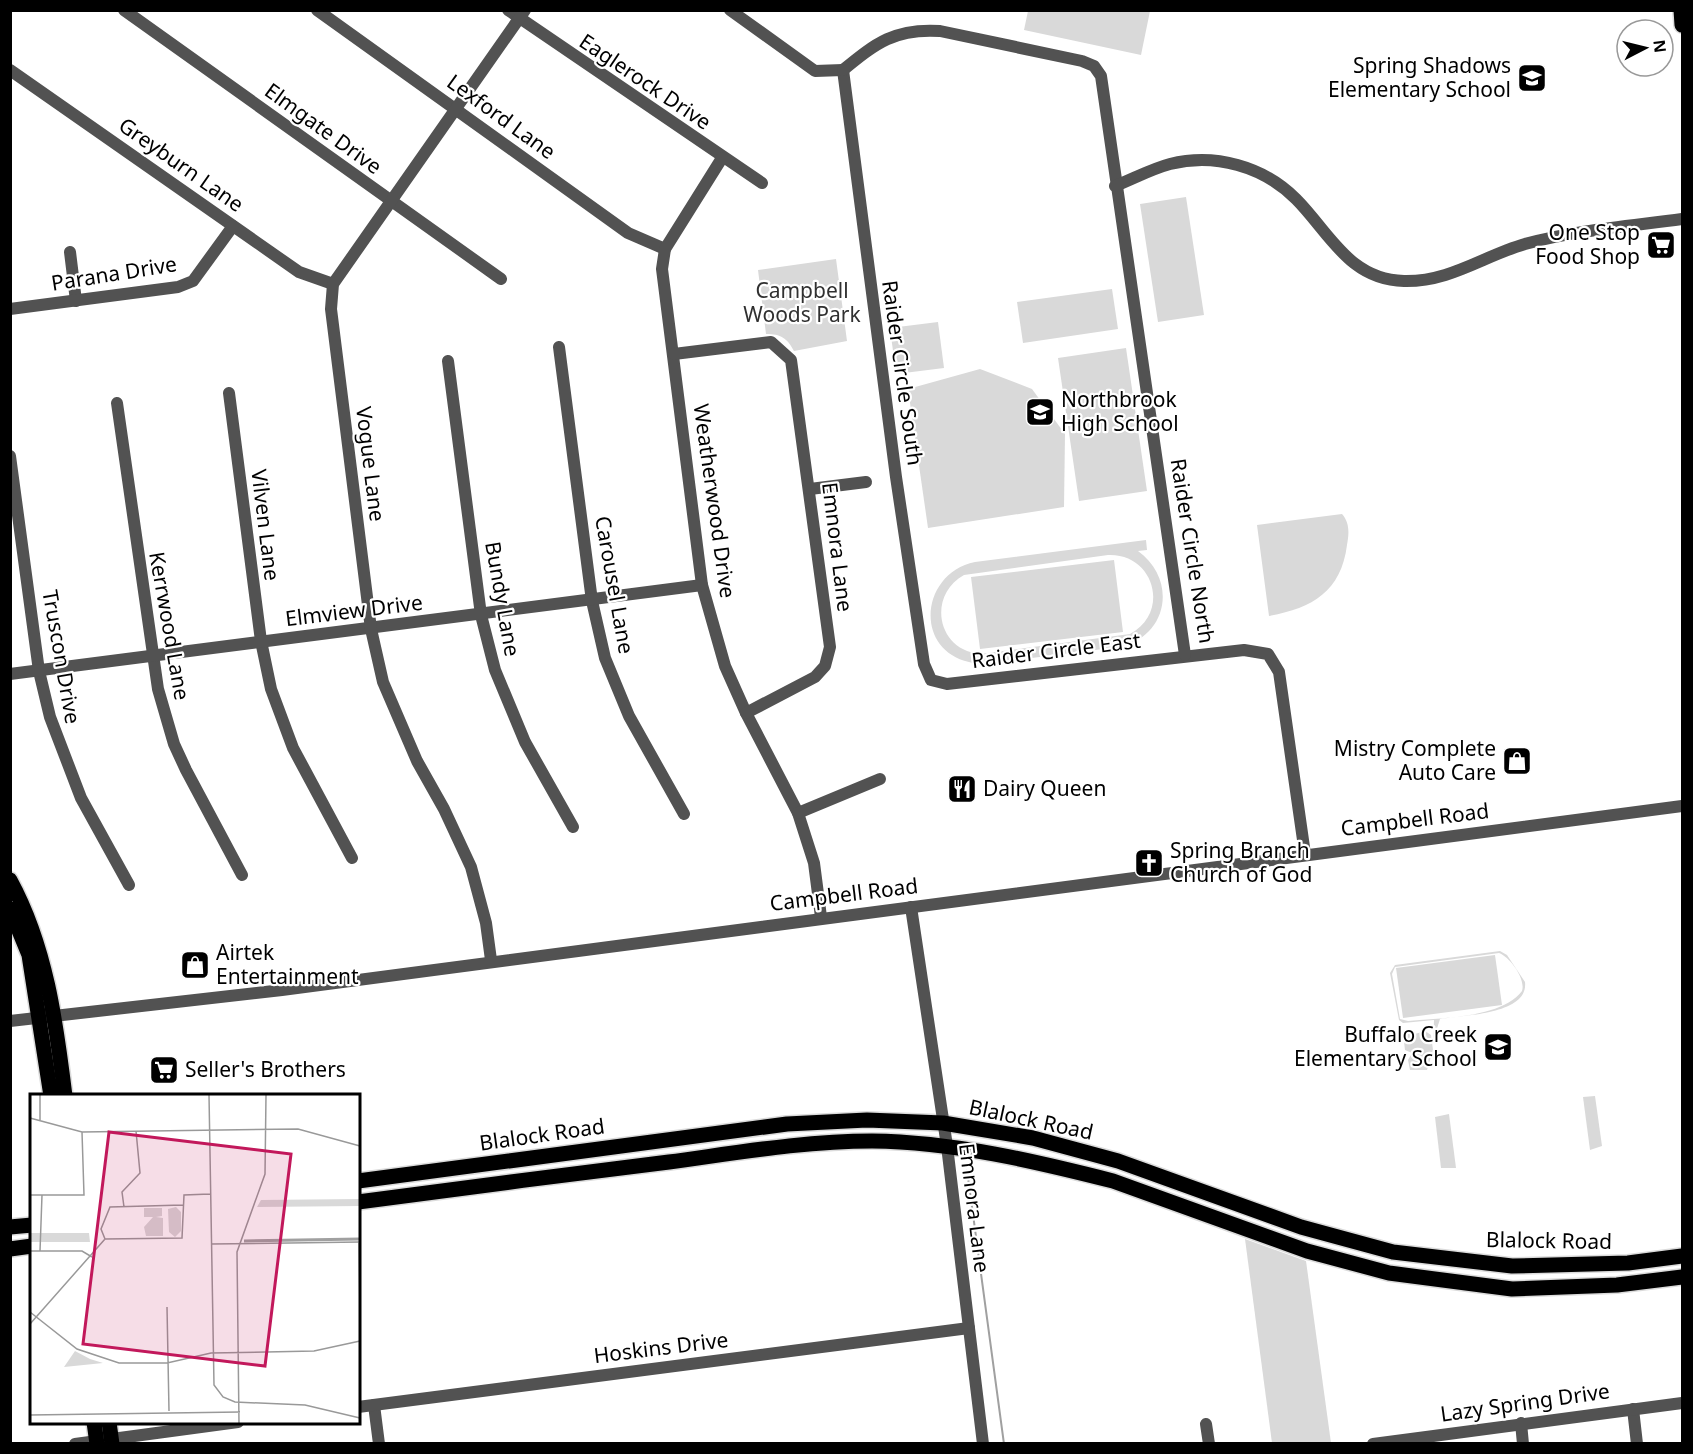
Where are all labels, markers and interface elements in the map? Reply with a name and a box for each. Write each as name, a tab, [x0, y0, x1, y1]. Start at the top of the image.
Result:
north arrow	[1615, 18, 1675, 78]
street label: Eaglerock Drive	[574, 27, 717, 136]
text: N	[1648, 38, 1672, 54]
place label: Spring Shadows Elementary School	[1328, 51, 1511, 103]
school or university icon: Spring Shadows Elementary School	[1516, 62, 1548, 94]
street label: Lexford Lane	[442, 67, 561, 165]
street label: Elmgate Drive	[259, 76, 388, 180]
street label: Greyburn Lane	[114, 111, 250, 218]
place label: One Stop Food Shop	[1535, 218, 1640, 270]
supermarket icon: One Stop Food Shop	[1645, 229, 1677, 261]
street label: Parana Drive	[49, 249, 179, 297]
park label: Campbell Woods Park	[743, 276, 861, 328]
street label: Raider Circle South	[876, 278, 930, 467]
place label: Northbrook High School	[1061, 385, 1179, 437]
school or university icon: Northbrook High School	[1024, 396, 1056, 428]
street label: Weatherwood Drive	[687, 402, 742, 600]
street label: Vogue Lane	[350, 405, 392, 523]
street label: Raider Circle North	[1165, 456, 1221, 645]
street label: Vilven Lane	[245, 468, 287, 582]
street label: Emnora Lane	[816, 481, 860, 613]
street label: Carousel Lane	[589, 514, 641, 656]
street label: Bundy Lane	[479, 539, 527, 659]
street label: Kerrwood Lane	[143, 549, 197, 702]
street label: Truscon Drive	[36, 588, 88, 726]
street label: Elmview Drive	[284, 588, 424, 632]
street label: Raider Circle East	[970, 626, 1142, 674]
place label: Mistry Complete Auto Care	[1334, 734, 1496, 786]
shop icon: Mistry Complete Auto Care	[1501, 745, 1533, 777]
restaurant icon: Dairy Queen	[946, 773, 978, 805]
place label: Dairy Queen	[983, 774, 1106, 802]
street label: Campbell Road	[1339, 796, 1491, 842]
place label: Spring Branch Church of God	[1170, 836, 1312, 888]
church icon: Spring Branch Church of God	[1133, 847, 1165, 879]
street label: Campbell Road	[768, 871, 920, 917]
place label: Airtek Entertainment	[216, 938, 359, 990]
shop icon: Airtek Entertainment	[179, 949, 211, 981]
place label: Buffalo Creek Elementary School	[1294, 1020, 1478, 1072]
school or university icon: Buffalo Creek Elementary School	[1482, 1031, 1514, 1063]
supermarket icon: Seller's Brothers	[148, 1054, 180, 1086]
place label: Seller's Brothers	[185, 1055, 346, 1083]
street label: Blalock Road	[967, 1092, 1096, 1146]
inset map	[30, 1094, 360, 1424]
street label: Blalock Road	[477, 1111, 606, 1157]
street label: Emnora Lane	[953, 1142, 997, 1274]
street label: Blalock Road	[1486, 1225, 1612, 1255]
street label: Hoskins Drive	[592, 1325, 730, 1369]
street label: Lazy Spring Drive	[1438, 1376, 1611, 1428]

